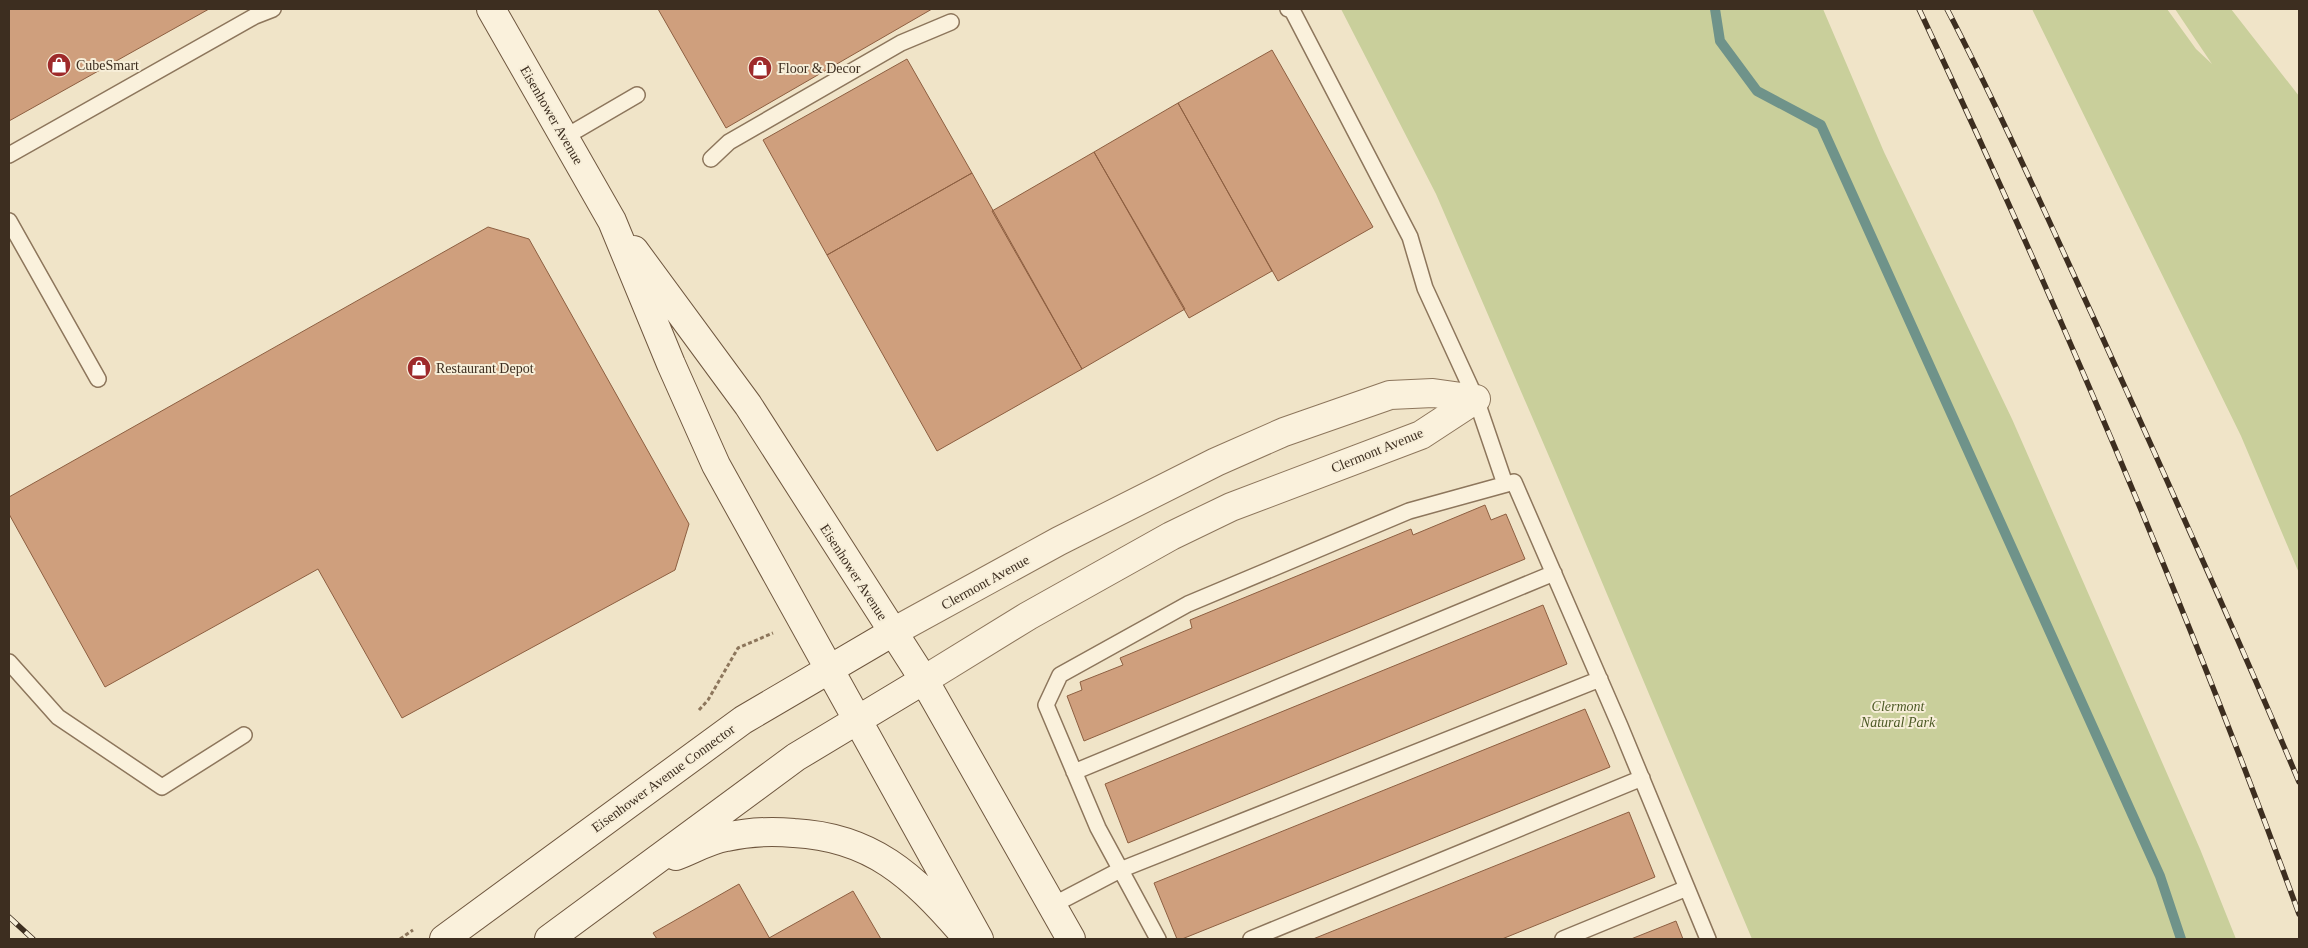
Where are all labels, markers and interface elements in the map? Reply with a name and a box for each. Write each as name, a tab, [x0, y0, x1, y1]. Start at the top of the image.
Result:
shop icon: CubeSmart	[46, 52, 72, 78]
shop icon: Floor & Decor	[747, 55, 773, 81]
place label: CubeSmart	[76, 58, 139, 73]
place label: Floor & Decor	[778, 61, 861, 76]
street label: Eisenhower Avenue	[517, 63, 586, 167]
shop icon: Restaurant Depot	[406, 355, 432, 381]
place label: Restaurant Depot	[436, 361, 534, 376]
street label: Clermont Avenue	[1329, 425, 1425, 476]
street label: Eisenhower Avenue	[817, 522, 890, 623]
street label: Clermont Avenue	[939, 552, 1032, 613]
park label: Clermont Natural Park	[1860, 699, 1936, 730]
street label: Eisenhower Avenue Connector	[589, 721, 738, 835]

